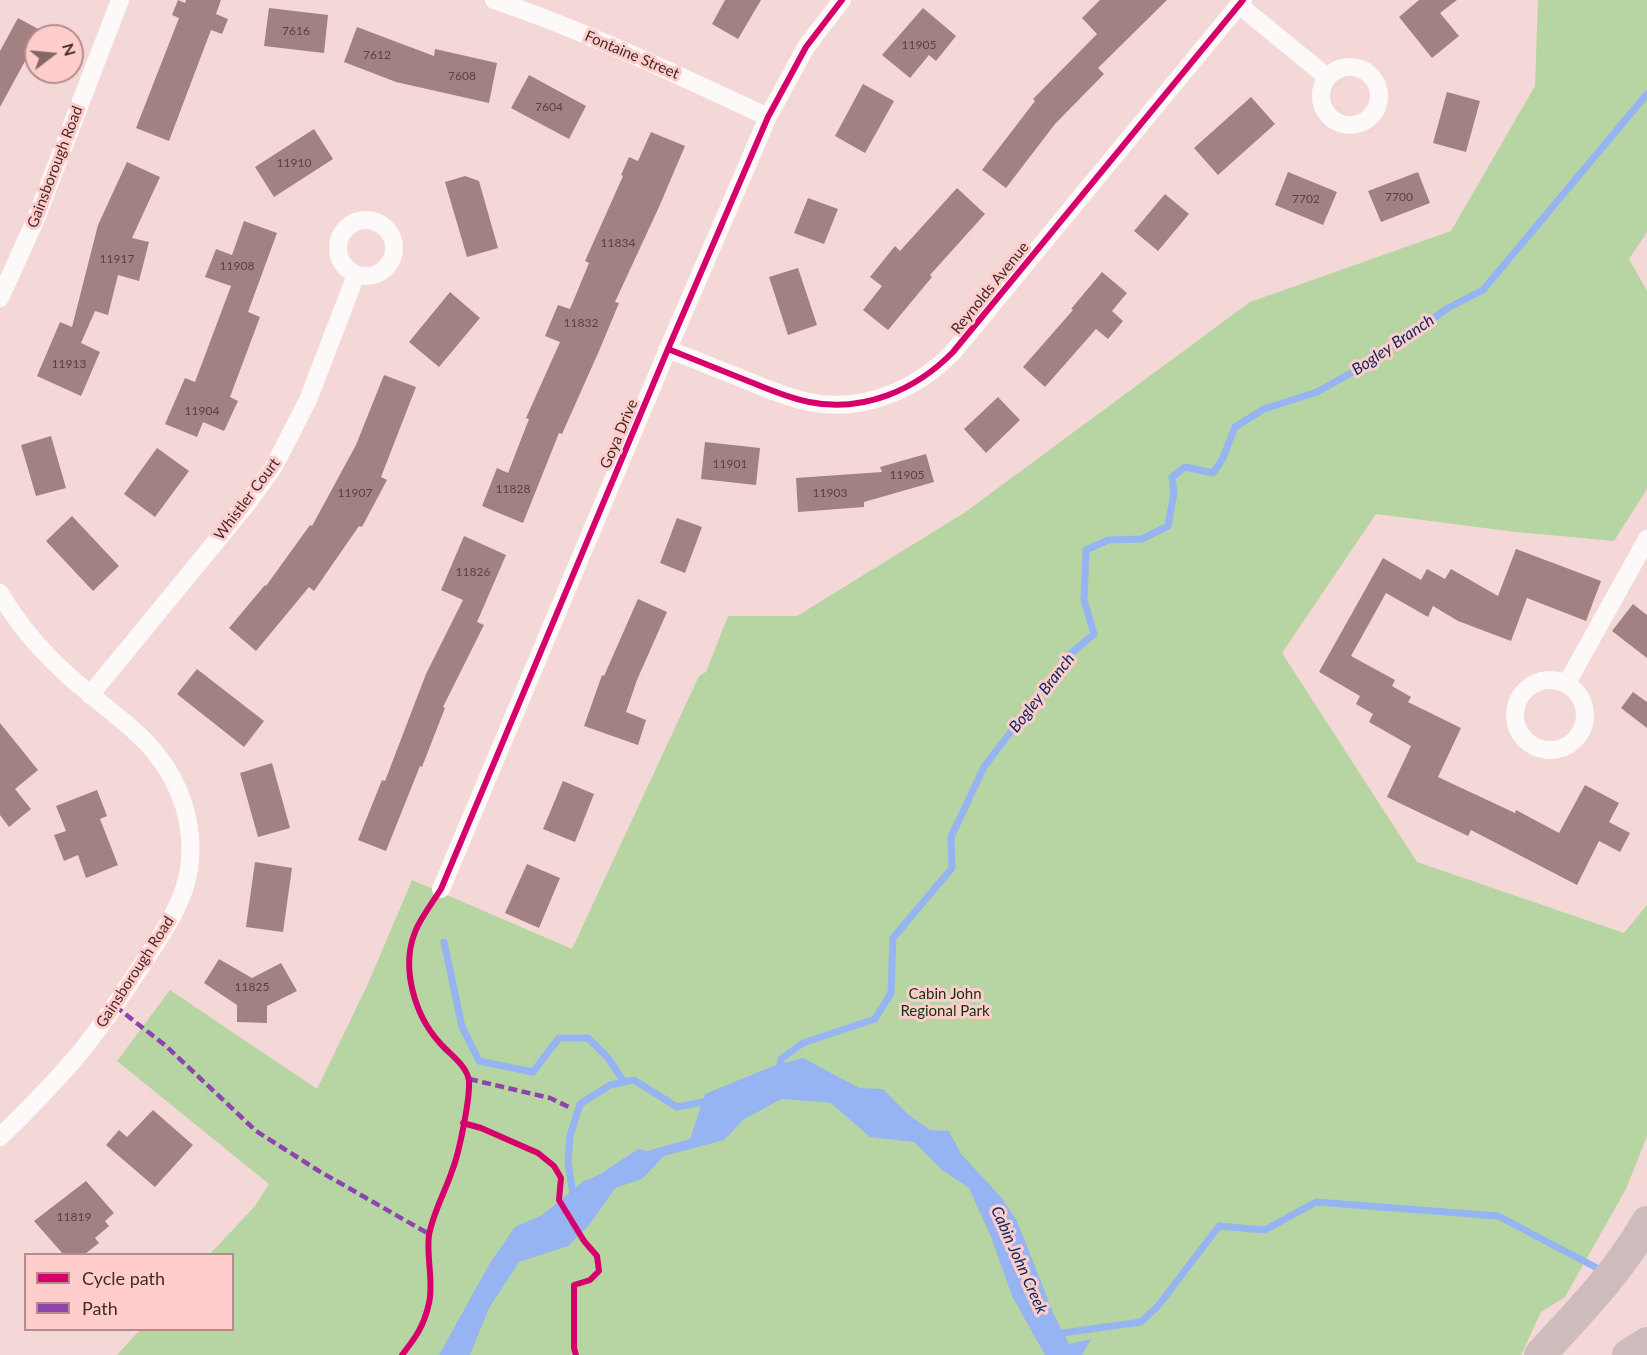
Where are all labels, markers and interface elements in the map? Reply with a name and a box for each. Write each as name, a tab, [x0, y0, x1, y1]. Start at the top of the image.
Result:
north arrow	[24, 24, 84, 84]
house number: 7616	[282, 24, 310, 38]
street label: Fontaine Street	[582, 27, 682, 83]
house number: 11905	[902, 38, 936, 52]
text: N	[59, 41, 81, 58]
house number: 7612	[363, 48, 391, 62]
house number: 7608	[448, 69, 476, 83]
house number: 7604	[535, 100, 563, 114]
street label: Gainsborough Road	[23, 104, 87, 230]
house number: 11910	[277, 156, 311, 170]
house number: 7700	[1385, 190, 1413, 204]
house number: 7702	[1292, 192, 1320, 206]
house number: 11834	[601, 236, 635, 250]
street label: Reynolds Avenue	[947, 238, 1033, 338]
house number: 11917	[100, 252, 134, 266]
house number: 11908	[220, 259, 254, 273]
water label: Bogley Branch	[1348, 310, 1438, 380]
house number: 11832	[564, 316, 598, 330]
house number: 11913	[52, 357, 86, 371]
street label: Goya Drive	[596, 397, 642, 471]
house number: 11904	[185, 404, 219, 418]
street label: Whistler Court	[210, 455, 284, 543]
house number: 11901	[713, 457, 747, 471]
house number: 11905	[890, 468, 924, 482]
house number: 11828	[496, 482, 530, 496]
house number: 11907	[338, 486, 372, 500]
house number: 11903	[813, 486, 847, 500]
house number: 11826	[456, 565, 490, 579]
water label: Bogley Branch	[1005, 650, 1079, 736]
street label: Gainsborough Road	[92, 913, 178, 1031]
house number: 11825	[235, 980, 269, 994]
park label: Cabin John Regional Park	[900, 985, 990, 1020]
water label: Cabin John Creek	[987, 1203, 1051, 1317]
house number: 11819	[57, 1210, 91, 1224]
legend	[24, 1253, 234, 1331]
text: Cycle path	[82, 1267, 165, 1289]
text: Path	[82, 1297, 118, 1319]

